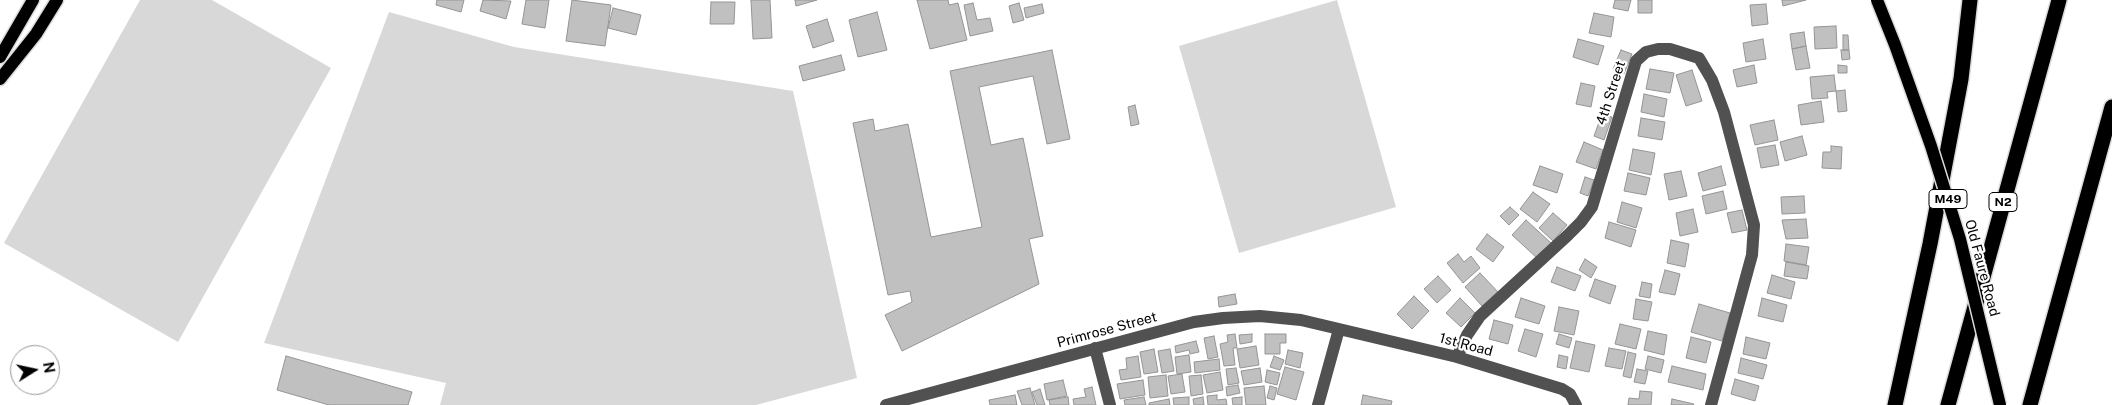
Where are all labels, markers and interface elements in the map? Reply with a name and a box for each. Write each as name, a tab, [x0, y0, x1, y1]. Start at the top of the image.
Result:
street label: 4th Street	[1593, 59, 1629, 127]
road number: M49	[1929, 190, 1967, 208]
road number: N2	[1989, 192, 2017, 212]
street label: Old Faure Road	[1961, 218, 2003, 318]
street label: Primrose Street	[1055, 309, 1159, 351]
street label: 1st Road	[1437, 330, 1495, 360]
north arrow	[10, 345, 60, 395]
text: N	[40, 361, 58, 374]

